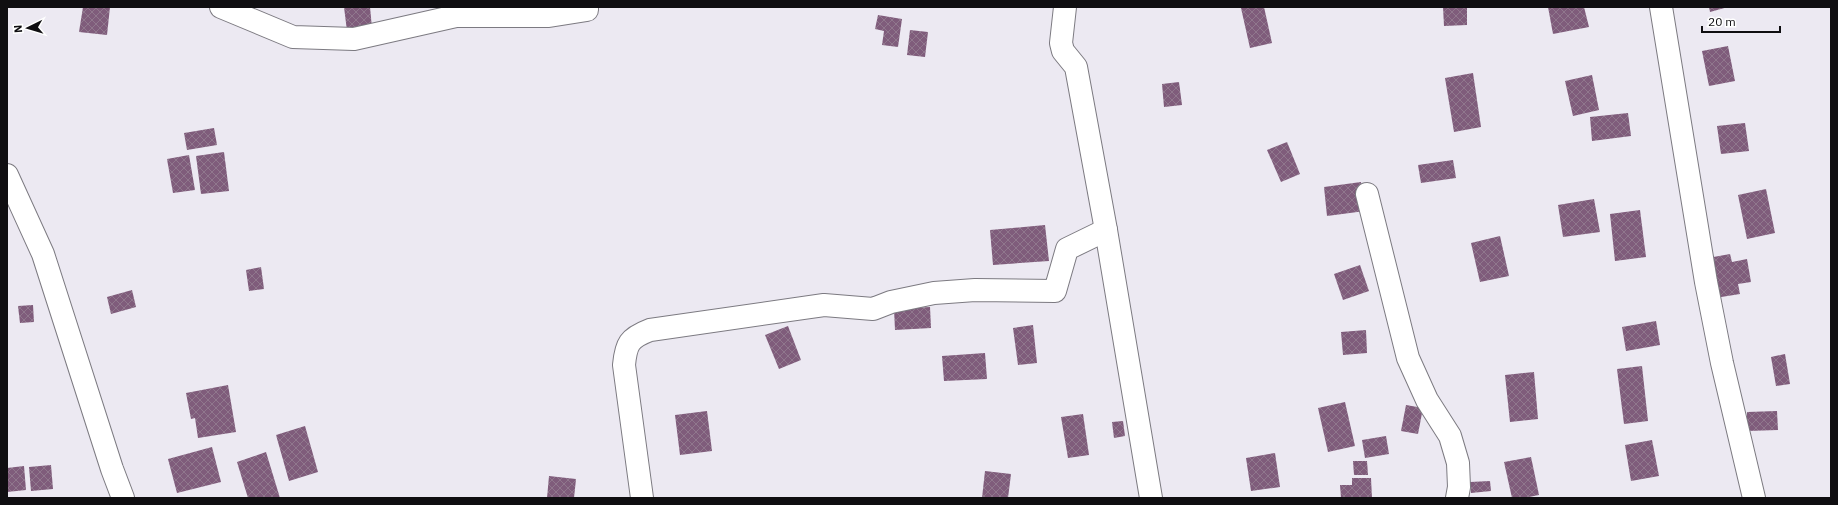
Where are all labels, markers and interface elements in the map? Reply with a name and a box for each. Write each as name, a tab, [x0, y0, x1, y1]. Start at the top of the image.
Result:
north arrow	[8, 8, 48, 48]
scale bar	[1702, 8, 1780, 34]
text: 20 m	[1708, 14, 1736, 29]
text: N	[11, 24, 25, 33]

